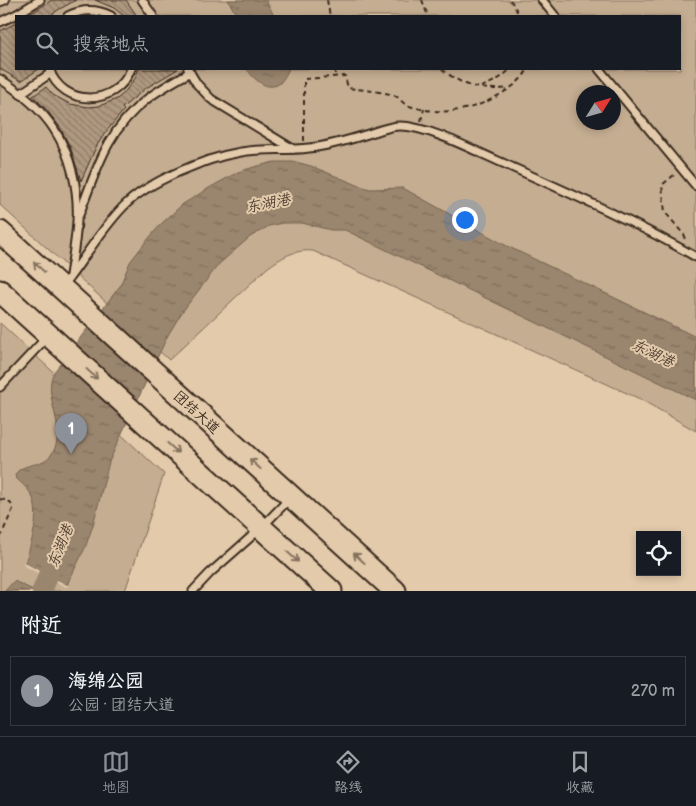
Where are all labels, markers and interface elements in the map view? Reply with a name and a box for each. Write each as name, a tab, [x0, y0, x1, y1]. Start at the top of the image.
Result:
search box	[15, 15, 681, 70]
icon: search	[33, 29, 61, 57]
text: 搜索地点	[73, 33, 149, 56]
north arrow	[576, 85, 621, 130]
water label: 东湖港	[244, 189, 294, 217]
your location	[452, 207, 478, 233]
one-way arrow	[32, 261, 45, 273]
water label: 东湖港	[628, 335, 679, 373]
one-way arrow	[85, 368, 98, 380]
street label: 团结大道	[170, 387, 223, 437]
pin: 1	[55, 413, 87, 454]
one-way arrow	[166, 442, 179, 454]
one-way arrow	[249, 458, 262, 470]
water label: 东湖港	[43, 520, 78, 571]
map controls	[636, 531, 681, 576]
button: locate	[636, 531, 681, 576]
one-way arrow	[287, 551, 300, 563]
one-way arrow	[352, 552, 365, 564]
text: 附近	[20, 613, 62, 638]
text: 海绵公园	[68, 670, 144, 693]
text: 1	[34, 682, 40, 701]
text: 270 m	[631, 682, 675, 701]
text: 公园 · 团结大道	[68, 696, 174, 715]
tab: 地图	[102, 748, 130, 796]
tab: 路线	[334, 748, 362, 796]
tab: 收藏	[566, 748, 594, 796]

